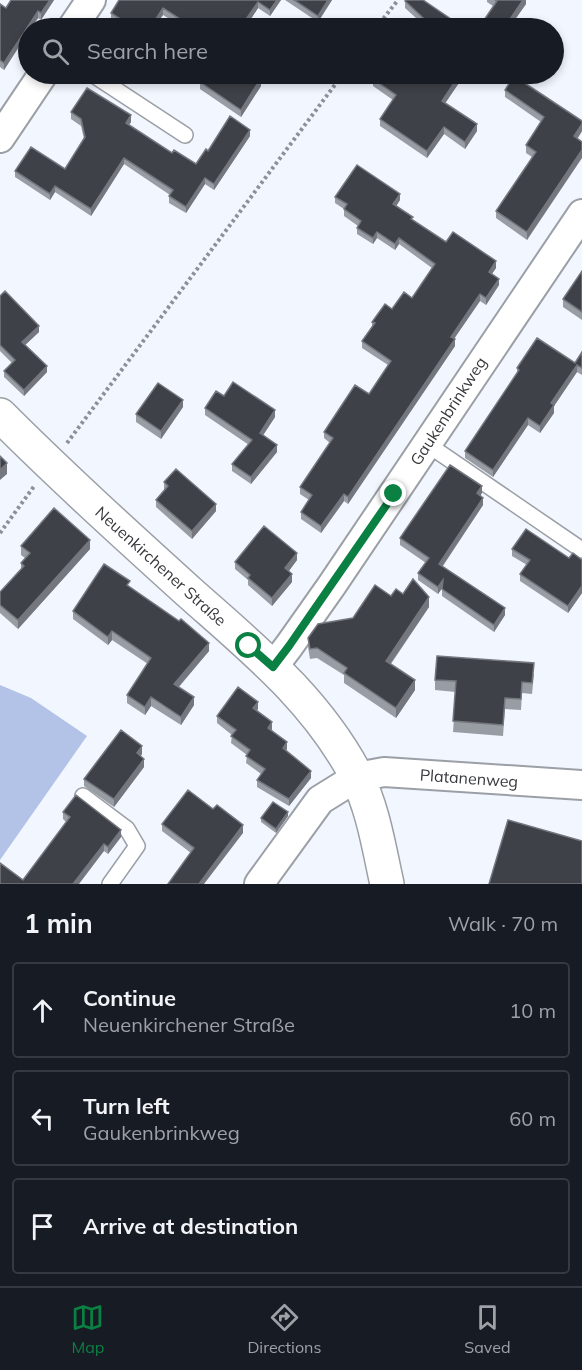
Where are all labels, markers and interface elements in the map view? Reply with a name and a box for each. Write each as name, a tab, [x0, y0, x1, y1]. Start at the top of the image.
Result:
search box	[18, 18, 564, 84]
icon: search	[39, 35, 72, 68]
text: Search here	[87, 37, 208, 65]
street label: Gaukenbrinkweg	[405, 353, 491, 469]
route end	[380, 480, 406, 506]
street label: Neuenkirchener Straße	[91, 502, 231, 630]
route start	[235, 632, 261, 658]
street label: Platanenweg	[419, 765, 519, 791]
text: 1 min	[24, 907, 93, 940]
text: Walk · 70 m	[448, 911, 558, 936]
text: Continue	[83, 984, 176, 1012]
icon: ahead	[26, 994, 59, 1027]
text: 10 m	[509, 998, 556, 1023]
text: Neuenkirchener Straße	[83, 1012, 295, 1037]
text: Turn left	[83, 1092, 170, 1120]
icon: left	[26, 1102, 59, 1135]
text: 60 m	[509, 1106, 556, 1131]
text: Gaukenbrinkweg	[83, 1120, 240, 1145]
icon: arrive	[26, 1210, 59, 1243]
text: Arrive at destination	[83, 1212, 298, 1240]
tab: Map	[71, 1301, 104, 1357]
tab: Directions	[247, 1301, 321, 1357]
tab: Saved	[464, 1301, 511, 1357]

